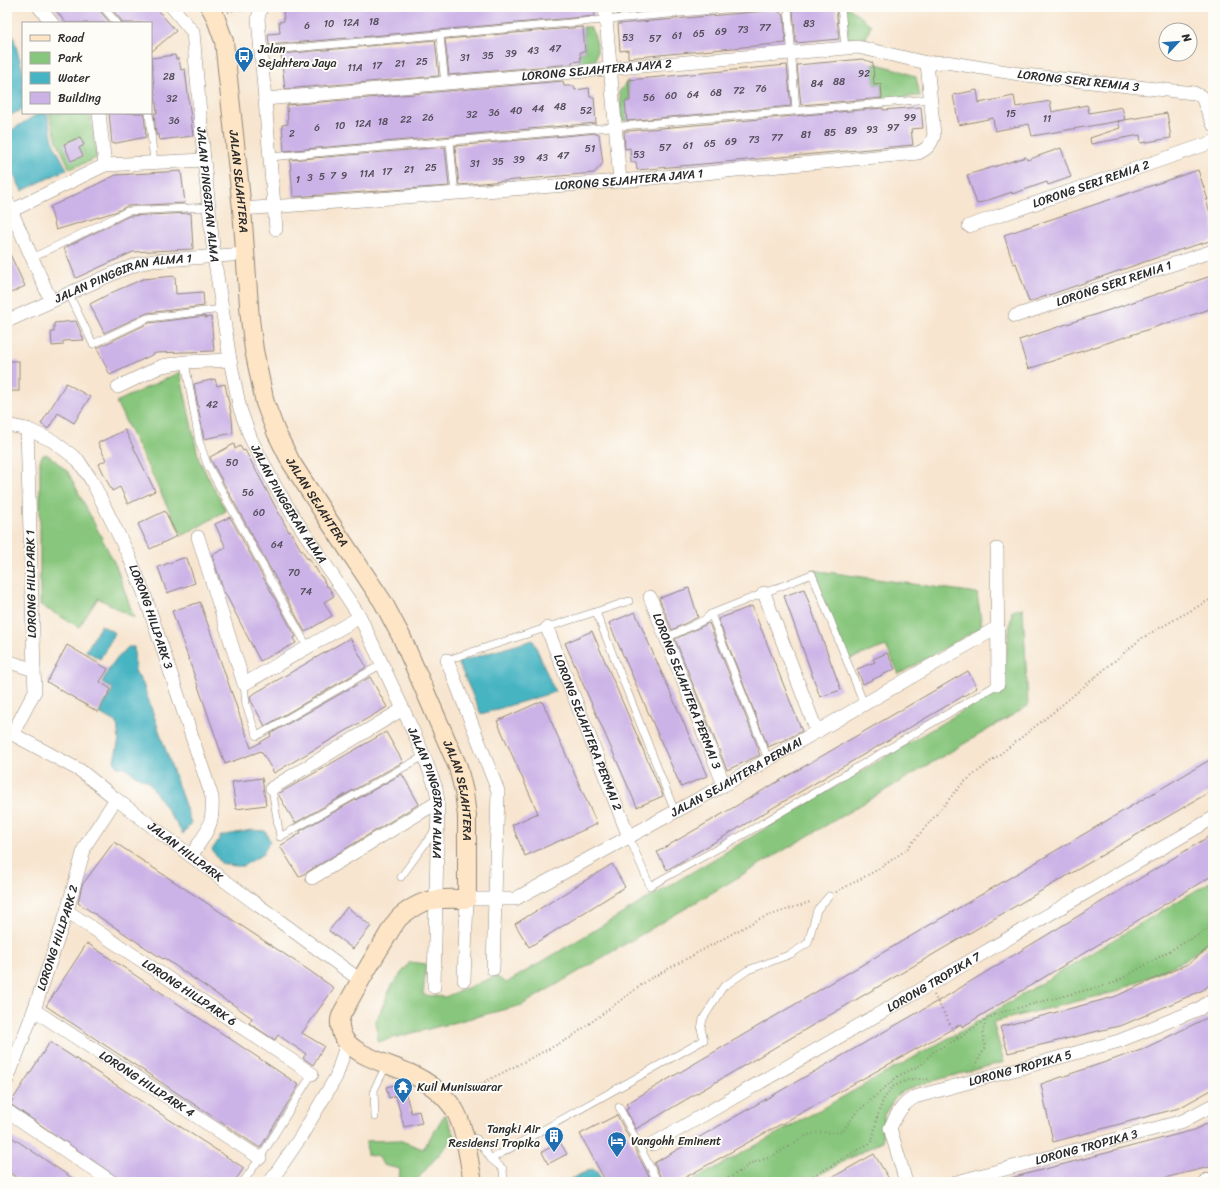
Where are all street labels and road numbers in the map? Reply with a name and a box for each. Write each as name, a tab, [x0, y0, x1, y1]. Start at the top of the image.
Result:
street label: LORONG SEJAHTERA JAYA 2	[521, 52, 673, 87]
street label: LORONG SERI REMIA 3	[1016, 63, 1141, 98]
street label: JALAN PINGGIRAN ALMA	[190, 125, 226, 264]
street label: JALAN SEJAHTERA	[222, 128, 255, 234]
street label: LORONG SERI REMIA 2	[1029, 154, 1153, 214]
street label: LORONG SEJAHTERA JAYA 1	[554, 162, 704, 197]
street label: JALAN PINGGIRAN ALMA 1	[50, 247, 193, 310]
street label: LORONG SERI REMIA 1	[1053, 254, 1175, 313]
street label: JALAN PINGGIRAN ALMA	[244, 440, 333, 568]
street label: JALAN SEJAHTERA	[279, 453, 355, 552]
street label: LORONG HILLPARK 1	[19, 530, 43, 638]
street label: LORONG HILLPARK 3	[122, 561, 180, 672]
street label: LORONG SEJAHTERA PERMAI 3	[646, 610, 728, 773]
street label: LORONG SEJAHTERA PERMAI 2	[547, 651, 629, 814]
street label: JALAN PINGGIRAN ALMA	[401, 723, 449, 859]
street label: JALAN SEJAHTERA PERMAI	[666, 731, 807, 824]
street label: JALAN SEJAHTERA	[436, 736, 478, 841]
street label: JALAN HILLPARK	[142, 815, 229, 888]
street label: LORONG HILLPARK 2	[30, 882, 85, 994]
street label: LORONG TROPIKA 7	[882, 945, 986, 1018]
street label: LORONG HILLPARK 6	[137, 953, 241, 1032]
street label: LORONG TROPIKA 5	[966, 1043, 1074, 1093]
street label: LORONG HILLPARK 4	[95, 1044, 200, 1124]
street label: LORONG TROPIKA 3	[1033, 1123, 1141, 1171]

